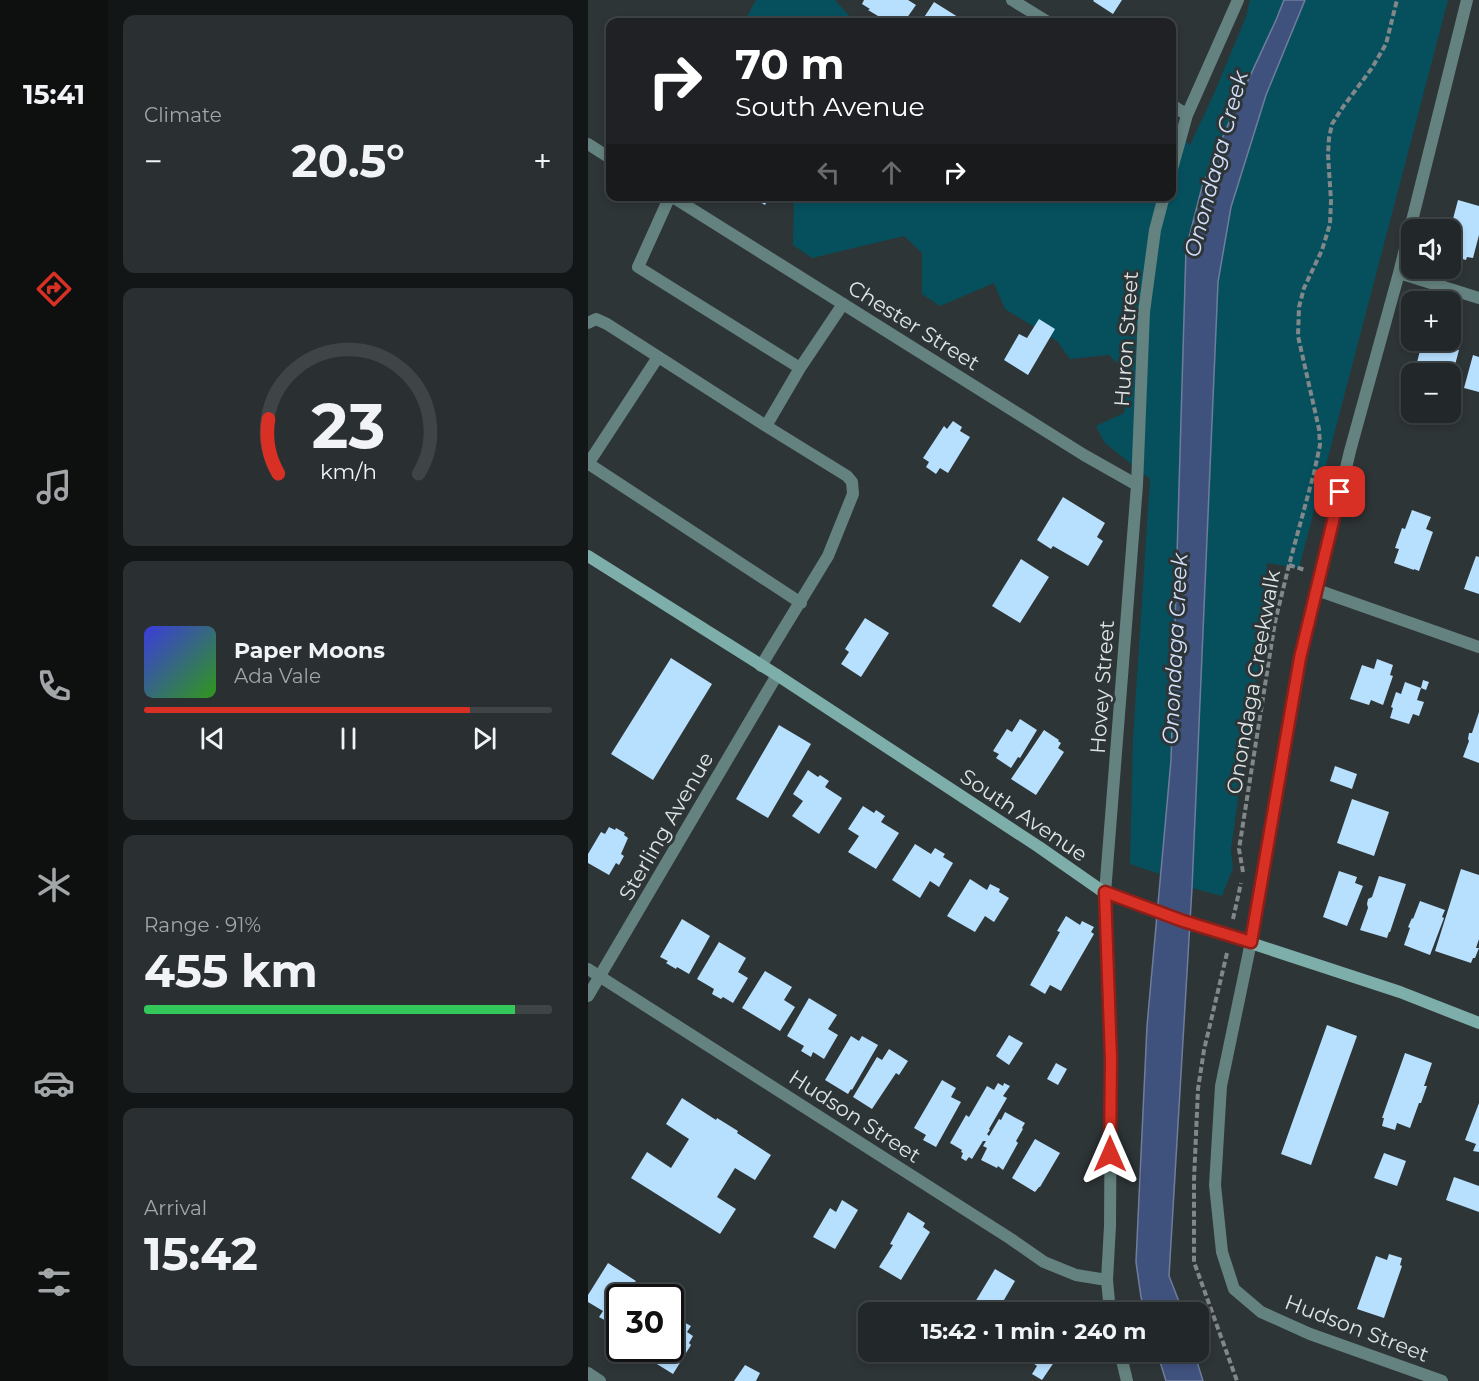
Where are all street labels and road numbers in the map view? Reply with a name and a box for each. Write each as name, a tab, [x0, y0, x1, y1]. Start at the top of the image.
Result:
street label: Huron Street	[1109, 270, 1143, 408]
street label: Chester Street	[844, 275, 984, 375]
street label: Onondaga Creekwalk	[1221, 568, 1285, 796]
street label: Hovey Street	[1085, 619, 1119, 755]
street label: Sterling Avenue	[614, 748, 718, 904]
street label: South Avenue	[956, 763, 1092, 867]
street label: Hudson Street	[784, 1064, 926, 1168]
street label: Hudson Street	[1282, 1289, 1432, 1367]

